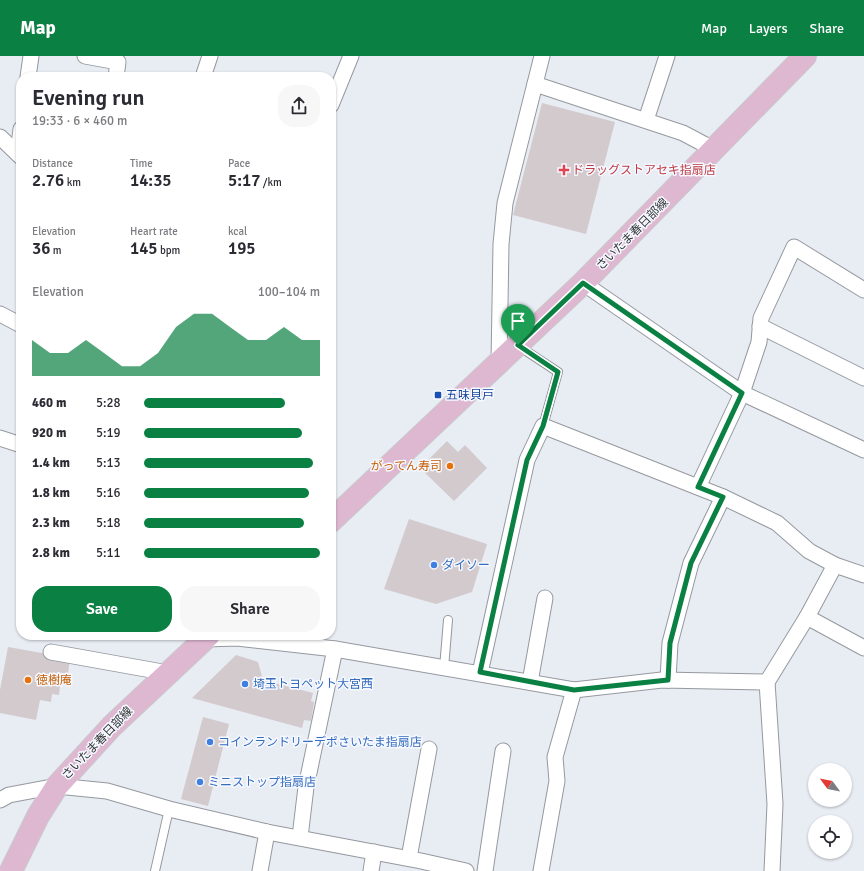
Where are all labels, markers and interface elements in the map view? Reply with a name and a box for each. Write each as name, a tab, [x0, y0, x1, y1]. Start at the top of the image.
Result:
text: Map	[20, 16, 56, 40]
text: Map	[701, 20, 727, 37]
text: Layers	[749, 20, 788, 37]
text: Share	[810, 20, 844, 37]
text: Evening run	[32, 84, 145, 111]
button: share	[278, 85, 320, 127]
text: 19:33 · 6 × 460 m	[32, 113, 127, 129]
text: Distance	[32, 157, 73, 170]
text: Time	[130, 157, 153, 170]
text: Pace	[228, 157, 250, 170]
place label: ドラッグストアセキ指扇店	[572, 163, 716, 178]
marker: ドラッグストアセキ指扇店	[559, 165, 569, 175]
text: 2.76	[32, 170, 64, 191]
text: 14:35	[130, 170, 172, 191]
text: 5:17	[228, 170, 260, 191]
text: km	[64, 176, 81, 189]
text: /km	[260, 176, 282, 189]
street label: さいたま春日部線	[593, 195, 671, 273]
text: Elevation	[32, 225, 76, 238]
text: Heart rate	[130, 225, 178, 238]
text: kcal	[228, 225, 247, 238]
text: 36	[32, 238, 50, 259]
text: 145	[130, 238, 158, 259]
text: 195	[228, 238, 256, 259]
text: m	[50, 244, 62, 257]
text: bpm	[158, 244, 180, 257]
text: Elevation	[32, 284, 84, 300]
text: 100–104 m	[258, 284, 320, 300]
pin	[501, 304, 535, 345]
icon: arrive	[507, 310, 529, 332]
place label: 五味貝戸	[446, 388, 494, 403]
marker: 五味貝戸	[433, 390, 443, 400]
text: 460 m	[32, 395, 66, 411]
text: 5:28	[96, 395, 121, 411]
text: 920 m	[32, 425, 66, 441]
text: 5:19	[96, 425, 121, 441]
text: 1.4 km	[32, 455, 70, 471]
text: 5:13	[96, 455, 121, 471]
place label: がってん寿司	[371, 459, 442, 474]
marker: がってん寿司	[445, 461, 455, 471]
text: 1.8 km	[32, 485, 70, 501]
text: 5:16	[96, 485, 121, 501]
text: 2.3 km	[32, 515, 70, 531]
text: 5:18	[96, 515, 121, 531]
text: 2.8 km	[32, 545, 70, 561]
text: 5:11	[96, 545, 121, 561]
place label: ダイソー	[442, 558, 490, 573]
marker: ダイソー	[429, 560, 439, 570]
button: Save	[32, 586, 172, 632]
button: Share	[180, 586, 320, 632]
place label: 徳樹庵	[36, 673, 72, 688]
marker: 徳樹庵	[23, 675, 33, 685]
place label: 埼玉トヨペット大宮西	[253, 677, 373, 692]
marker: 埼玉トヨペット大宮西	[240, 679, 250, 689]
street label: さいたま春日部線	[59, 704, 136, 783]
place label: コインランドリーデポさいたま指扇店	[218, 735, 422, 750]
marker: コインランドリーデポさいたま指扇店	[205, 737, 215, 747]
north arrow	[808, 763, 852, 807]
map controls	[808, 763, 852, 859]
place label: ミニストップ指扇店	[208, 775, 316, 790]
marker: ミニストップ指扇店	[195, 777, 205, 787]
button: locate	[808, 815, 852, 859]

